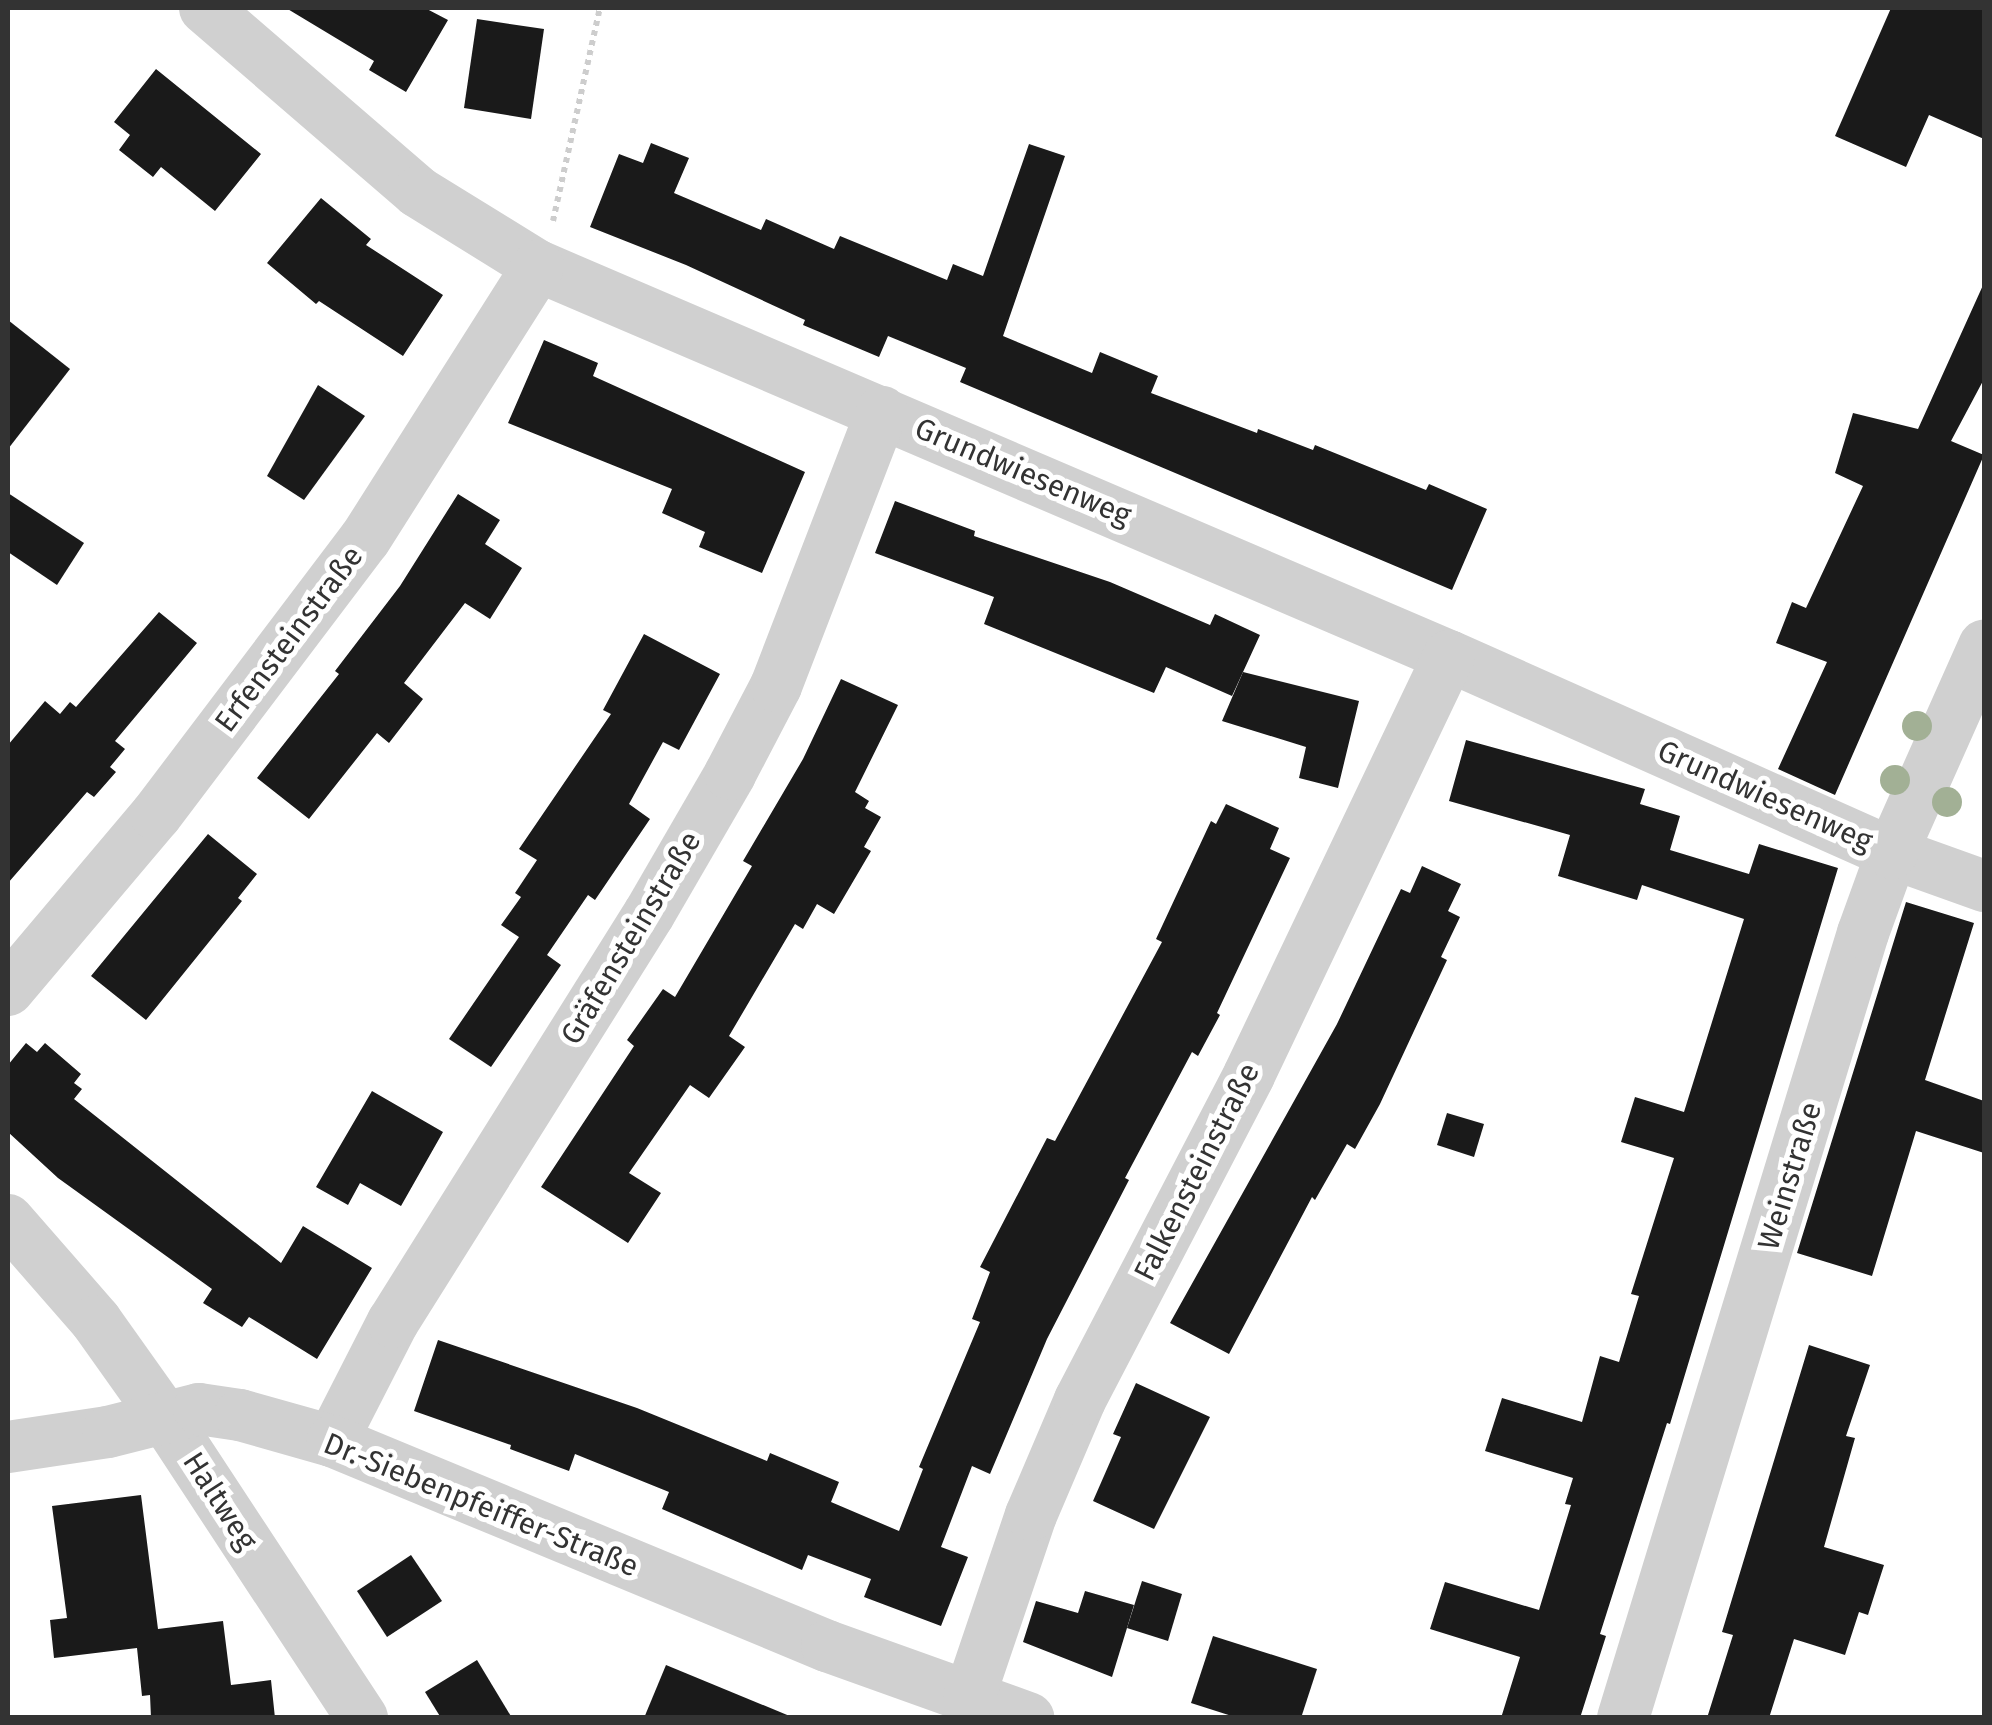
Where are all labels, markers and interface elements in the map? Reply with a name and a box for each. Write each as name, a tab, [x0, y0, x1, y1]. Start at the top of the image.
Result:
street label: Grundwiesenweg	[910, 410, 1136, 534]
street label: Erfensteinstraße	[207, 539, 371, 739]
street label: Grundwiesenweg	[1652, 733, 1878, 859]
street label: Gräfensteinstraße	[553, 825, 709, 1051]
street label: Falkensteinstraße	[1127, 1057, 1267, 1287]
street label: Weinstraße	[1750, 1098, 1830, 1254]
street label: Dr.-Siebenpfeiffer-Straße	[318, 1425, 644, 1585]
street label: Haltweg	[175, 1445, 265, 1557]

